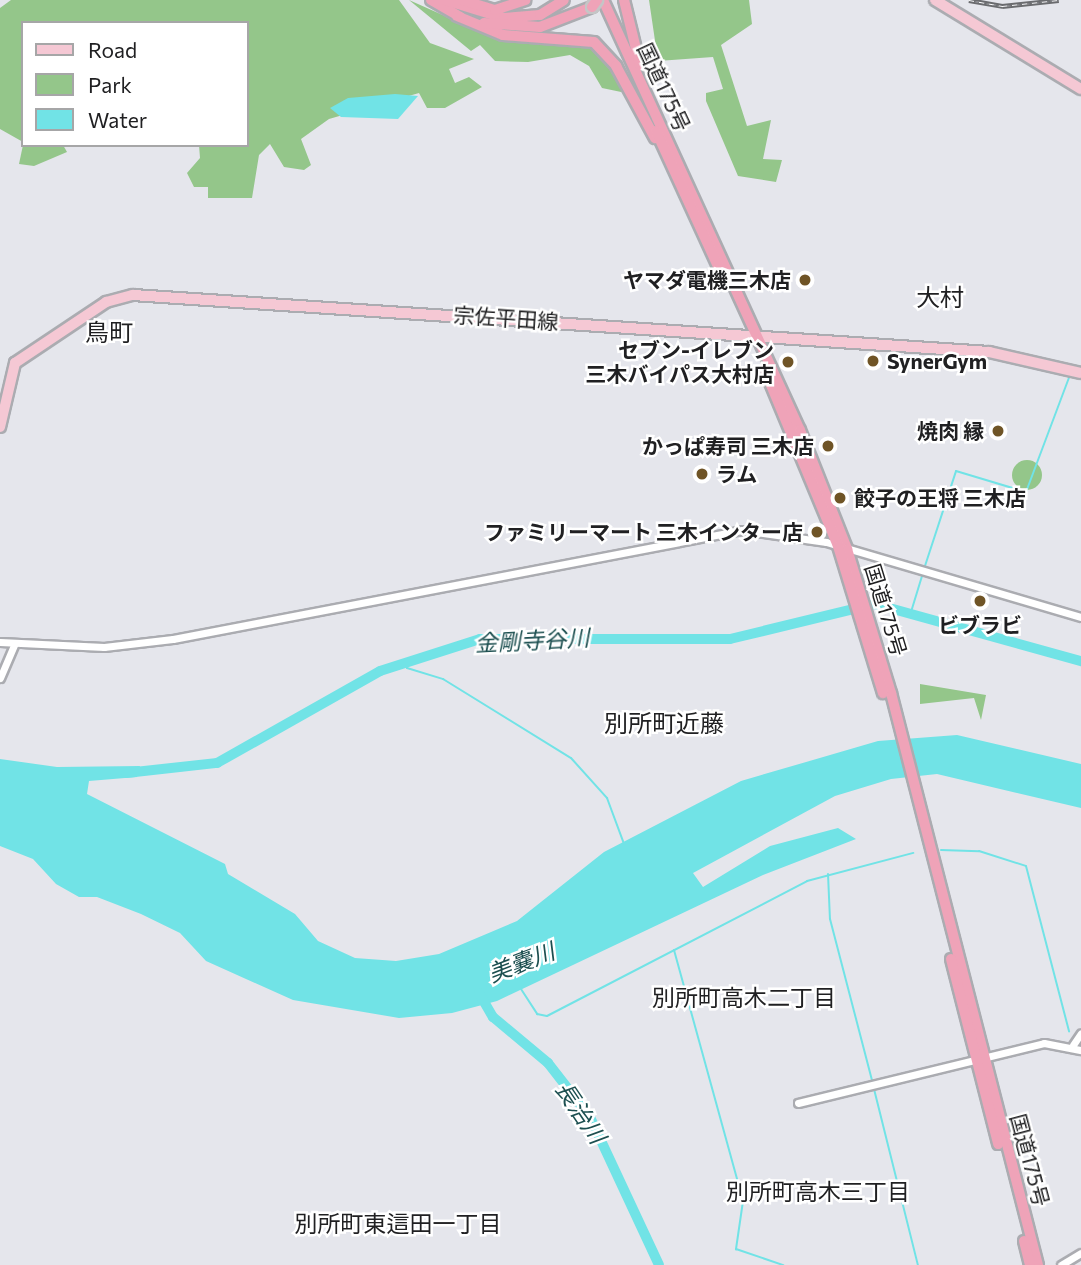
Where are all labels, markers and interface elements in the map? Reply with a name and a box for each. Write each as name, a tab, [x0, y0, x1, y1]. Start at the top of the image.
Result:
legend	[21, 21, 248, 147]
text: Road	[88, 37, 137, 62]
street label: 国道175号	[632, 39, 696, 135]
text: Park	[88, 72, 132, 97]
text: Water	[88, 107, 147, 132]
place label: ヤマダ電機三木店	[623, 267, 791, 293]
marker: ヤマダ電機三木店	[797, 272, 813, 288]
district label: 大村	[916, 283, 964, 311]
street label: 宗佐平田線	[453, 302, 559, 334]
district label: 鳥町	[85, 318, 133, 346]
place label: セブン-イレブン 三木バイパス大村店	[585, 337, 774, 387]
place label: SynerGym	[887, 348, 987, 374]
marker: SynerGym	[865, 353, 881, 369]
marker: セブン-イレブン 三木バイパス大村店	[780, 354, 796, 370]
place label: 焼肉 縁	[917, 418, 984, 444]
marker: 焼肉 縁	[990, 423, 1006, 439]
place label: かっぱ寿司 三木店	[642, 433, 814, 459]
marker: かっぱ寿司 三木店	[820, 438, 836, 454]
place label: ラム	[716, 461, 758, 487]
marker: ラム	[694, 466, 710, 482]
place label: 餃子の王将 三木店	[854, 485, 1026, 511]
marker: 餃子の王将 三木店	[832, 490, 848, 506]
place label: ファミリーマート 三木インター店	[484, 519, 803, 545]
marker: ファミリーマート 三木インター店	[809, 524, 825, 540]
street label: 国道175号	[860, 561, 912, 659]
marker: ビブラビ	[972, 593, 988, 609]
place label: ビブラビ	[938, 612, 1022, 638]
water label: 金剛寺谷川	[474, 623, 590, 657]
district label: 別所町近藤	[604, 709, 724, 737]
water label: 美嚢川	[484, 937, 558, 987]
district label: 別所町高木二丁目	[652, 983, 836, 1011]
water label: 長治川	[550, 1076, 612, 1148]
street label: 国道175号	[1006, 1111, 1054, 1209]
district label: 別所町高木三丁目	[726, 1177, 910, 1205]
district label: 別所町東這田一丁目	[295, 1209, 501, 1237]

